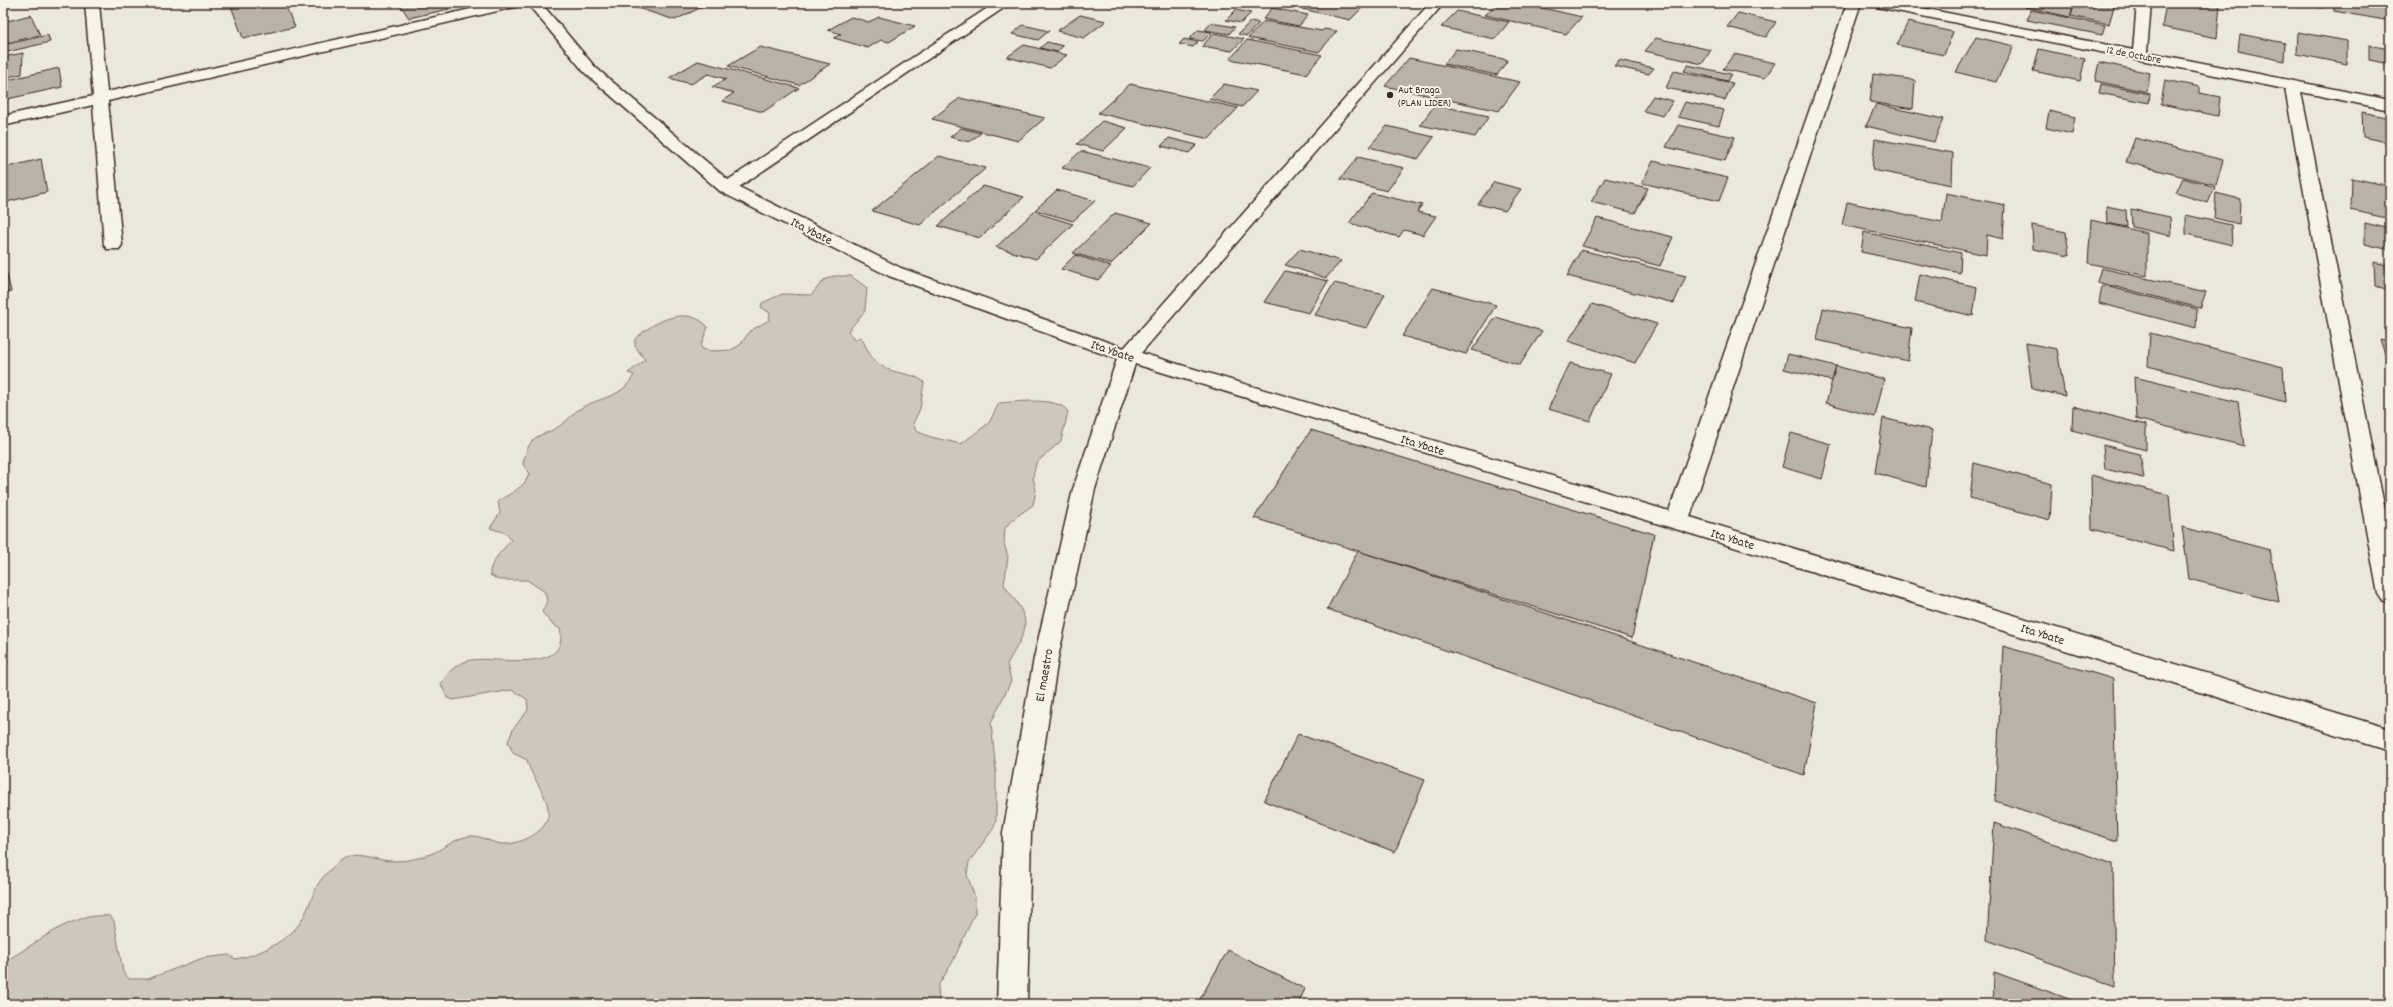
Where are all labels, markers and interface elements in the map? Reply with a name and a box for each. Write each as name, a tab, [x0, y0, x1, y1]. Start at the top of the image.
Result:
street label: 12 de Octubre	[2105, 43, 2163, 69]
place label: Aut Braga (PLAN LIDER)	[1398, 83, 1451, 112]
marker: Aut Braga (PLAN LIDER)	[1385, 90, 1395, 100]
street label: Ita Ybate	[787, 214, 835, 251]
street label: Ita Ybate	[1088, 336, 1137, 369]
street label: Ita Ybate	[1398, 431, 1447, 462]
street label: Ita Ybate	[1708, 525, 1757, 556]
street label: Ita Ybate	[2018, 620, 2067, 651]
street label: El maestro	[1031, 647, 1060, 703]

